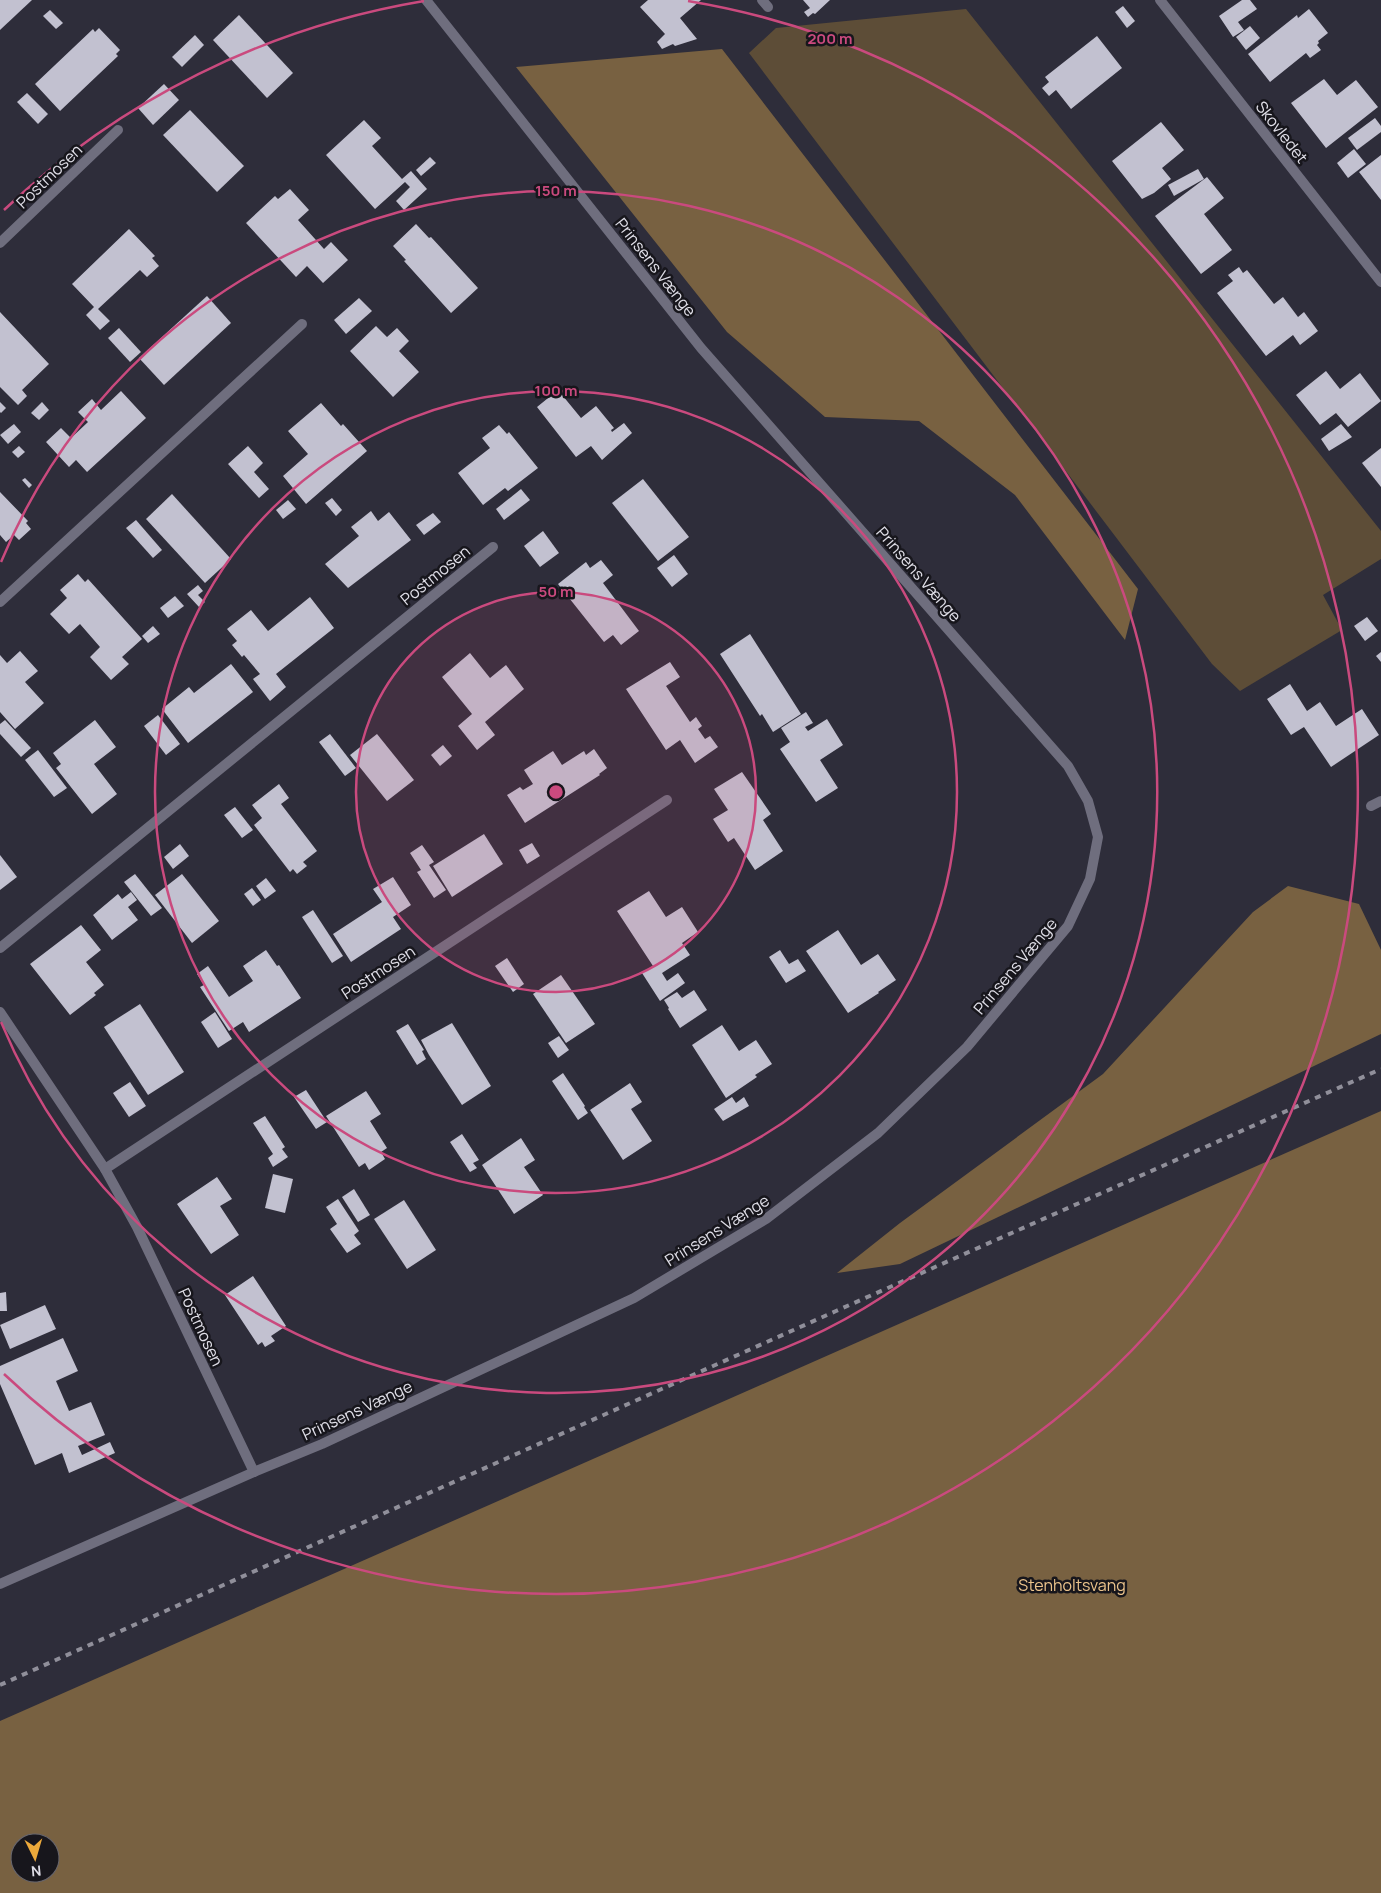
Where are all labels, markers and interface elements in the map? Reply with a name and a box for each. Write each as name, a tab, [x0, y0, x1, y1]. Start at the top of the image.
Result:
text: 200 m	[807, 28, 853, 49]
street label: Skovledet	[1251, 96, 1313, 168]
street label: Postmosen	[11, 139, 87, 213]
text: 150 m	[535, 180, 577, 201]
street label: Prinsens Vænge	[611, 213, 701, 321]
text: 100 m	[535, 380, 577, 401]
street label: Prinsens Vænge	[872, 522, 966, 626]
street label: Postmosen	[396, 540, 474, 610]
text: 50 m	[538, 581, 574, 602]
centre of rings	[547, 783, 565, 801]
street label: Prinsens Vænge	[968, 913, 1062, 1019]
street label: Postmosen	[337, 940, 419, 1004]
street label: Prinsens Vænge	[661, 1189, 773, 1271]
street label: Postmosen	[173, 1284, 229, 1370]
street label: Prinsens Vænge	[298, 1375, 416, 1445]
park label: Stenholtsvang	[1018, 1574, 1126, 1596]
north arrow	[10, 1833, 60, 1883]
text: N	[30, 1862, 42, 1881]

